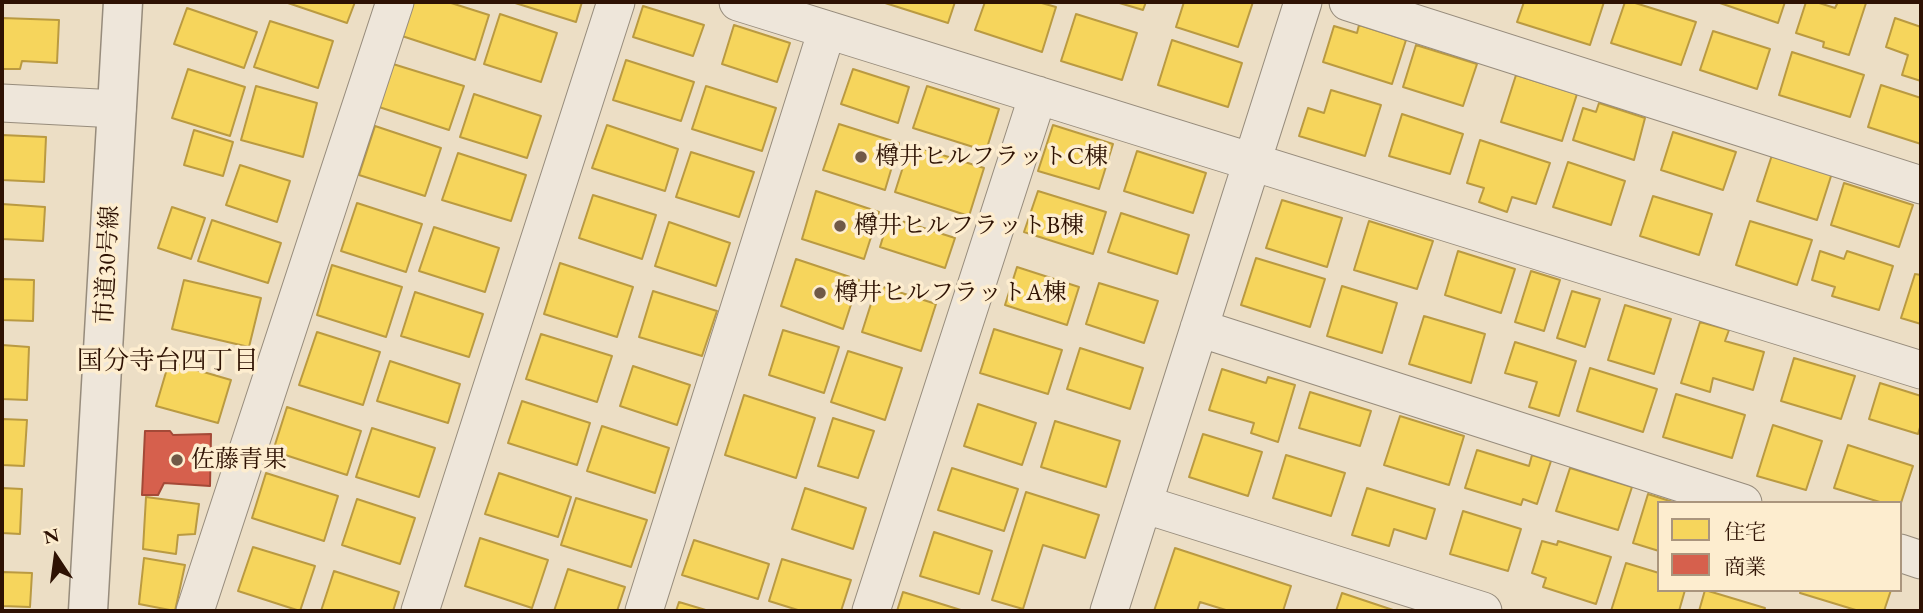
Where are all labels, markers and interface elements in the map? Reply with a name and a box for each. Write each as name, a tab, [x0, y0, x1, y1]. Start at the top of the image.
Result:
place label: 樽井ヒルフラットC棟	[875, 143, 1108, 171]
marker: 樽井ヒルフラットC棟	[853, 149, 869, 165]
street label: 市道30号線	[91, 205, 125, 325]
place label: 樽井ヒルフラットB棟	[854, 212, 1084, 240]
marker: 樽井ヒルフラットB棟	[832, 218, 848, 234]
place label: 樽井ヒルフラットA棟	[834, 279, 1067, 307]
marker: 樽井ヒルフラットA棟	[812, 285, 828, 301]
district label: 国分寺台四丁目	[77, 346, 259, 378]
place label: 佐藤青果	[191, 446, 287, 474]
marker: 佐藤青果	[169, 452, 185, 468]
legend	[1657, 501, 1902, 592]
text: 住宅	[1724, 518, 1766, 545]
north arrow	[21, 522, 91, 592]
text: N	[41, 522, 61, 550]
text: 商業	[1724, 553, 1766, 580]

